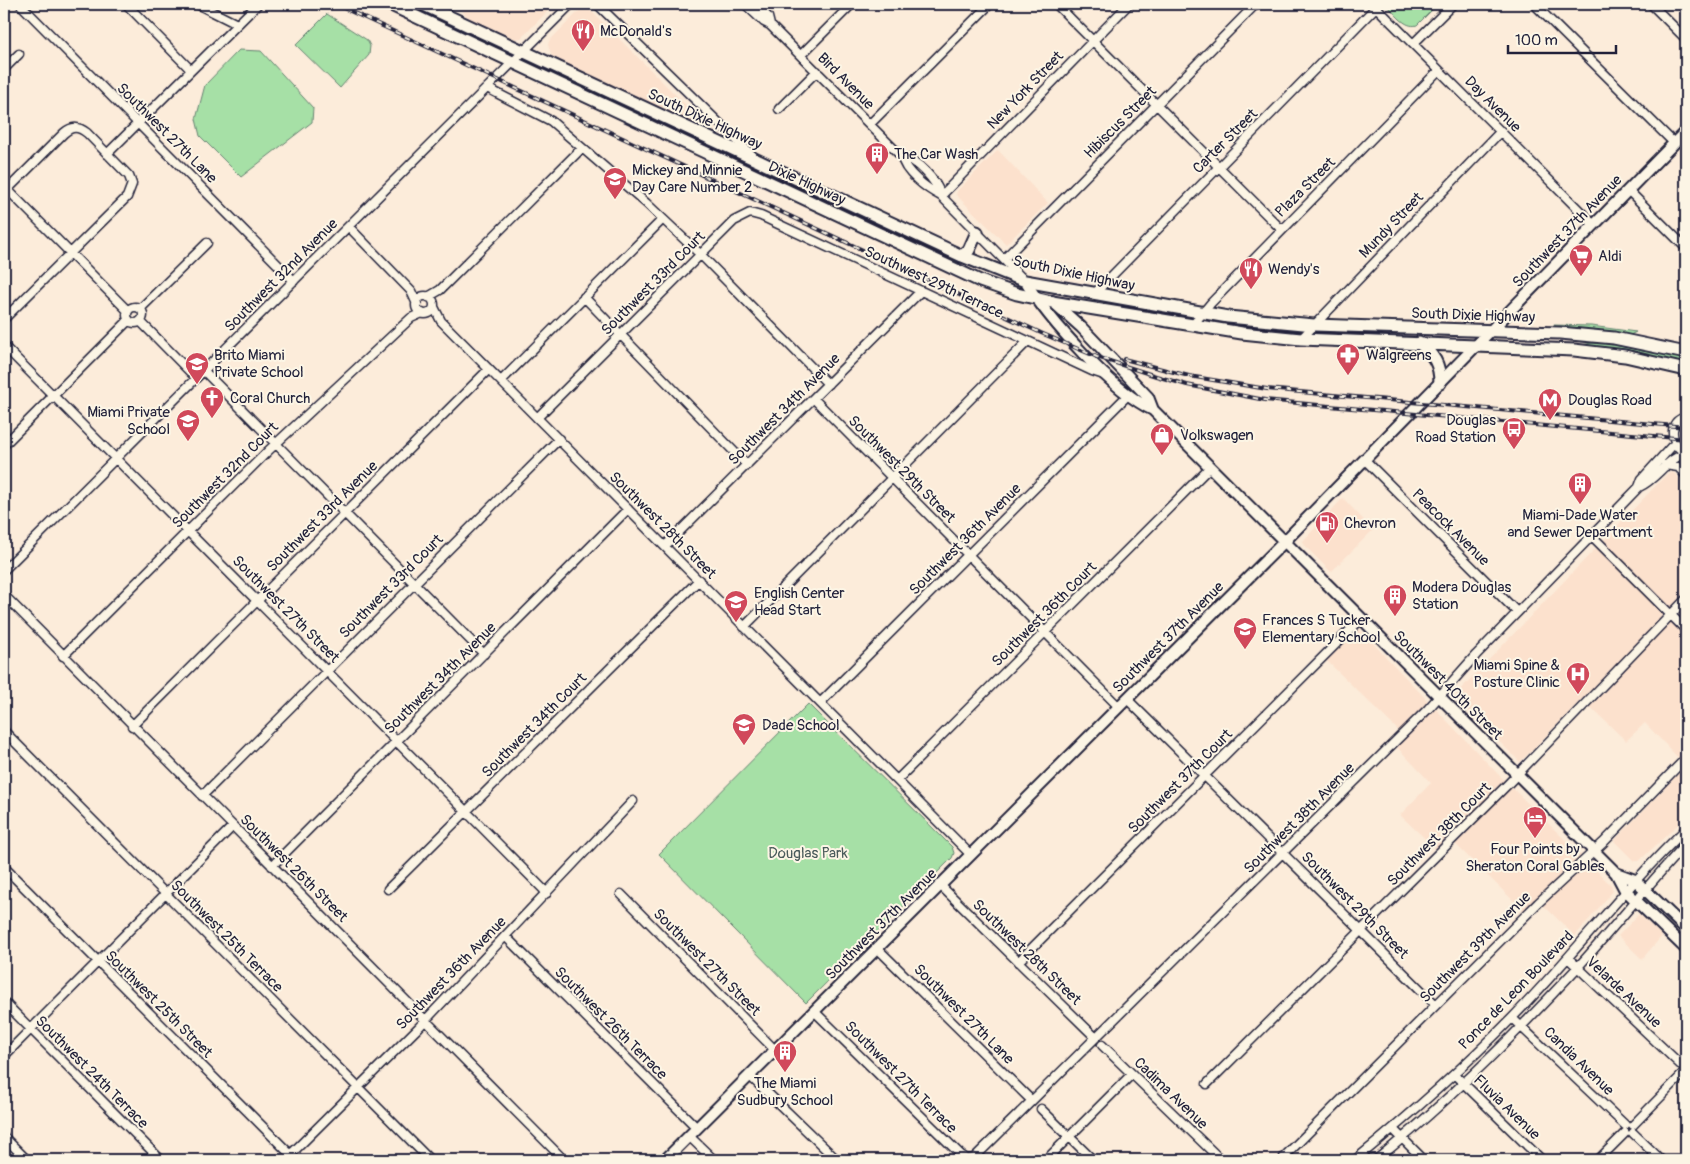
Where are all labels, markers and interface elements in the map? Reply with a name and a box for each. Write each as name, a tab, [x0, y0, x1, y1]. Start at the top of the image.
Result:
restaurant icon: McDonald's	[570, 18, 596, 52]
place label: McDonald's	[600, 22, 672, 41]
scale bar	[1508, 22, 1615, 54]
text: 100 m	[1515, 31, 1558, 50]
street label: New York Street	[983, 46, 1068, 134]
street label: Bird Avenue	[813, 49, 879, 114]
street label: Day Avenue	[1460, 72, 1525, 137]
street label: Southwest 27th Lane	[112, 79, 221, 188]
street label: Hibiscus Street	[1080, 81, 1161, 163]
street label: South Dixie Highway	[645, 85, 766, 155]
street label: Carter Street	[1189, 104, 1263, 178]
building icon: The Car Wash	[864, 141, 890, 175]
place label: The Car Wash	[894, 145, 978, 164]
street label: Plaza Street	[1271, 153, 1340, 221]
street label: Dixie Highway	[765, 157, 849, 210]
place label: Mickey and Minnie Day Care Number 2	[632, 161, 752, 197]
school or university icon: Mickey and Minnie Day Care Number 2	[602, 166, 628, 200]
street label: Southwest 37th Avenue	[1509, 170, 1627, 292]
street label: Mundy Street	[1355, 188, 1428, 262]
street label: Southwest 32nd Avenue	[221, 214, 343, 336]
street label: Southwest 33rd Court	[597, 227, 710, 339]
street label: Southwest 29th Terrace	[861, 242, 1007, 323]
supermarket icon: Aldi	[1568, 243, 1594, 277]
place label: Aldi	[1598, 247, 1622, 266]
street label: South Dixie Highway	[1011, 251, 1137, 296]
restaurant icon: Wendy's	[1238, 256, 1264, 290]
place label: Wendy's	[1268, 260, 1320, 279]
street label: South Dixie Highway	[1411, 304, 1536, 327]
pharmacy icon: Walgreens	[1335, 342, 1361, 376]
place label: Brito Miami Private School	[214, 346, 304, 382]
place label: Walgreens	[1366, 346, 1432, 365]
street label: Southwest 34th Avenue	[724, 349, 845, 469]
school or university icon: Brito Miami Private School	[184, 351, 210, 385]
church icon: Coral Church	[199, 385, 225, 419]
metro station icon: Douglas Road	[1537, 387, 1563, 421]
place label: Coral Church	[230, 389, 310, 408]
place label: Douglas Road	[1568, 391, 1652, 410]
place label: Miami Private School	[87, 403, 171, 439]
school or university icon: Miami Private School	[175, 408, 201, 442]
place label: Douglas Road Station	[1415, 411, 1496, 447]
street label: Southwest 29th Street	[844, 412, 960, 528]
bus stop icon: Douglas Road Station	[1501, 416, 1527, 450]
street label: Southwest 32nd Court	[168, 417, 283, 533]
shop icon: Volkswagen	[1149, 422, 1175, 456]
place label: Volkswagen	[1180, 426, 1254, 445]
street label: Southwest 33rd Avenue	[263, 456, 382, 576]
street label: Southwest 28th Street	[605, 468, 721, 584]
building icon: Miami-Dade Water and Sewer Department	[1567, 471, 1593, 505]
street label: Southwest 36th Avenue	[905, 479, 1026, 599]
street label: Peacock Avenue	[1408, 485, 1494, 570]
place label: Miami-Dade Water and Sewer Department	[1508, 506, 1653, 542]
fuel station icon: Chevron	[1314, 510, 1340, 544]
place label: Chevron	[1344, 514, 1396, 533]
street label: Southwest 33rd Court	[335, 530, 448, 642]
street label: Southwest 27th Street	[228, 552, 344, 668]
street label: Southwest 36th Court	[988, 557, 1101, 671]
street label: Southwest 37th Avenue	[1109, 577, 1228, 697]
place label: Modera Douglas Station	[1412, 578, 1511, 614]
building icon: Modera Douglas Station	[1382, 583, 1408, 617]
place label: English Center Head Start	[754, 584, 845, 620]
school or university icon: English Center Head Start	[723, 589, 749, 623]
place label: Frances S Tucker Elementary School	[1262, 611, 1381, 647]
school or university icon: Frances S Tucker Elementary School	[1232, 616, 1258, 650]
street label: Southwest 34th Avenue	[380, 618, 501, 738]
street label: Southwest 40th Street	[1389, 627, 1507, 745]
place label: Miami Spine & Posture Clinic	[1473, 656, 1560, 692]
hospital icon: Miami Spine & Posture Clinic	[1565, 661, 1591, 695]
street label: Southwest 34th Court	[478, 668, 591, 782]
school or university icon: Dade School	[731, 712, 757, 746]
place label: Dade School	[762, 716, 840, 735]
street label: Southwest 37th Court	[1124, 725, 1237, 838]
street label: Southwest 38th Avenue	[1240, 758, 1359, 878]
street label: Southwest 38th Court	[1383, 778, 1496, 890]
hotel icon: Four Points by Sheraton Coral Gables	[1522, 805, 1548, 839]
street label: Southwest 26th Street	[236, 810, 352, 927]
place label: Four Points by Sheraton Coral Gables	[1465, 840, 1605, 876]
park label: Douglas Park	[768, 844, 848, 863]
street label: Southwest 29th Street	[1297, 848, 1413, 964]
street label: Southwest 37th Avenue	[822, 864, 941, 984]
street label: Southwest 25th Terrace	[166, 876, 287, 997]
street label: Southwest 39th Avenue	[1416, 887, 1535, 1007]
street label: Southwest 28th Street	[968, 896, 1086, 1010]
street label: Southwest 27th Street	[649, 905, 765, 1021]
street label: Southwest 36th Avenue	[392, 912, 511, 1034]
street label: Ponce de Leon Boulevard	[1455, 927, 1578, 1054]
street label: Southwest 25th Street	[101, 947, 217, 1063]
street label: Velarde Avenue	[1582, 953, 1666, 1033]
street label: Southwest 27th Lane	[909, 960, 1018, 1069]
street label: Southwest 26th Terrace	[550, 963, 672, 1084]
street label: Southwest 24th Terrace	[31, 1012, 152, 1133]
street label: Southwest 27th Terrace	[840, 1017, 961, 1138]
street label: Candia Avenue	[1539, 1023, 1618, 1100]
building icon: The Miami Sudbury School	[772, 1039, 798, 1073]
street label: Cadima Avenue	[1130, 1053, 1212, 1134]
street label: Fluvia Avenue	[1469, 1071, 1545, 1144]
place label: The Miami Sudbury School	[737, 1074, 833, 1110]

